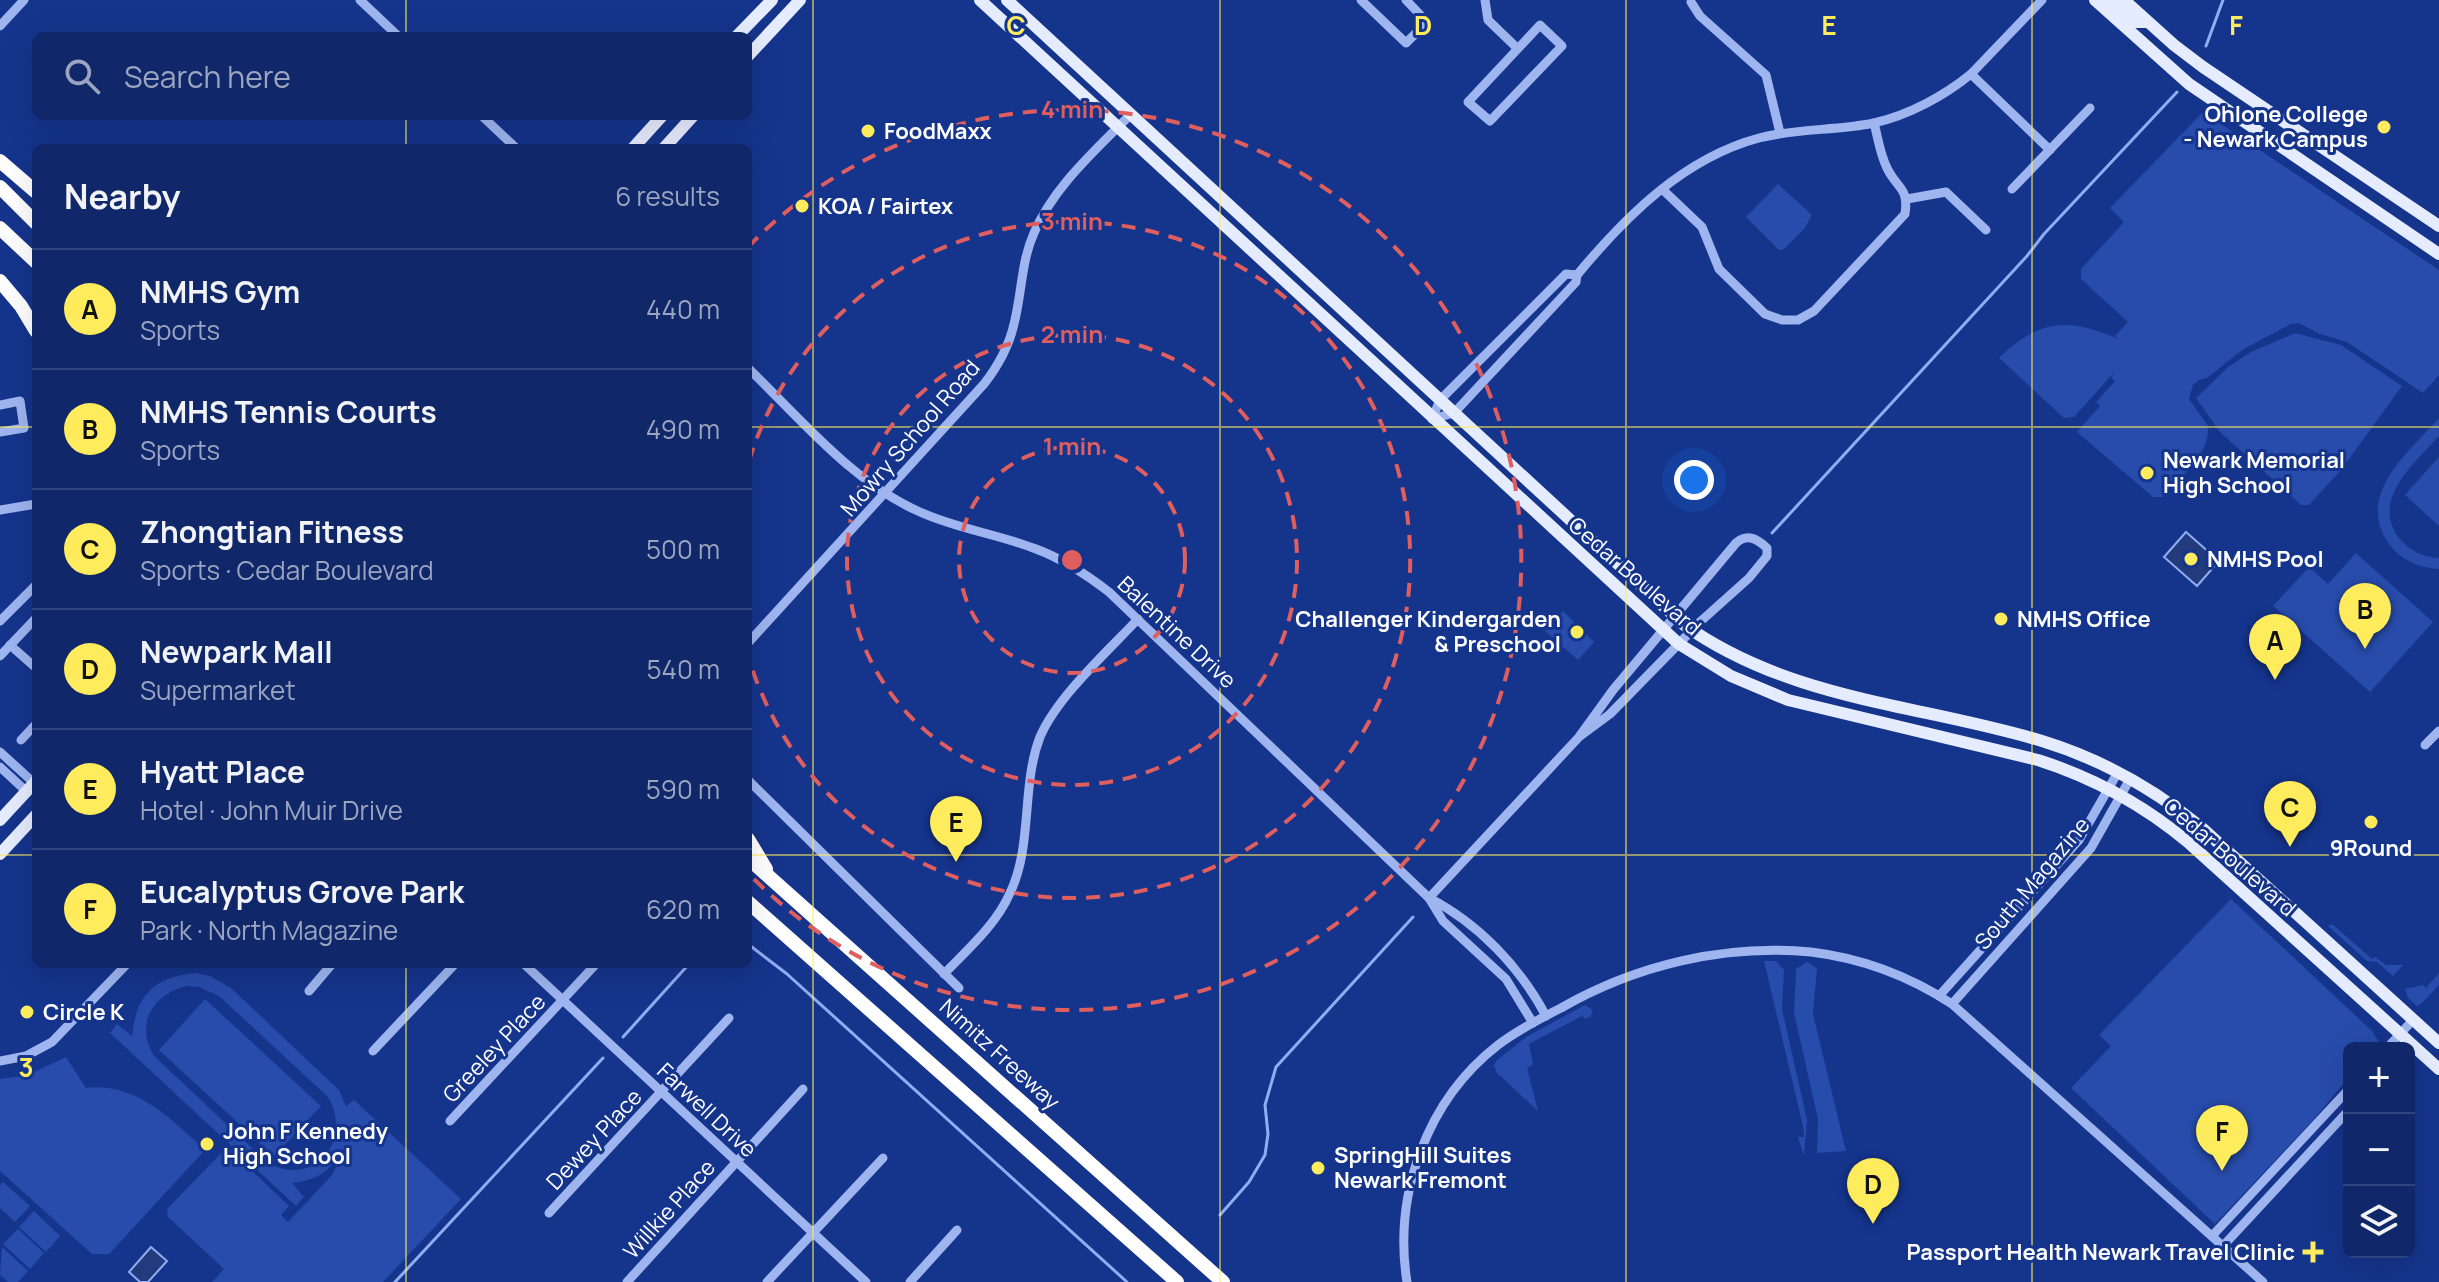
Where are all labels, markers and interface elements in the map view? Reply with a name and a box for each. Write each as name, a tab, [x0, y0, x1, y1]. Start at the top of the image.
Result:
text: C	[1006, 7, 1026, 43]
text: D	[1414, 7, 1432, 43]
text: E	[1821, 7, 1837, 43]
text: F	[2229, 7, 2243, 43]
search box	[32, 32, 752, 120]
icon: search	[60, 54, 104, 98]
text: Search here	[124, 56, 291, 97]
text: 4 min	[1041, 92, 1103, 125]
place label: Ohlone College - Newark Campus	[2183, 99, 2368, 154]
place label: FoodMaxx	[884, 116, 992, 146]
marker: Ohlone College - Newark Campus	[2375, 118, 2393, 136]
marker: FoodMaxx	[859, 122, 877, 140]
text: Nearby	[64, 173, 180, 219]
text: 6 results	[615, 178, 720, 214]
place label: KOA / Fairtex	[818, 191, 953, 221]
marker: KOA / Fairtex	[793, 197, 811, 215]
text: 3 min	[1041, 204, 1103, 237]
text: NMHS Gym	[140, 271, 300, 312]
text: A	[81, 291, 99, 327]
text: 440 m	[646, 291, 720, 327]
text: Sports	[140, 312, 220, 348]
text: 2 min	[1041, 317, 1103, 350]
street label: Mowry School Road	[834, 353, 986, 523]
text: NMHS Tennis Courts	[140, 391, 437, 432]
text: B	[82, 411, 98, 447]
text: 490 m	[646, 411, 720, 447]
text: 1 min	[1043, 429, 1101, 462]
text: Sports	[140, 432, 220, 468]
place label: Newark Memorial High School	[2163, 445, 2345, 500]
your location	[1674, 460, 1714, 500]
marker: Newark Memorial High School	[2138, 464, 2156, 482]
street label: Cedar Boulevard	[1562, 510, 1708, 642]
text: Zhongtian Fitness	[140, 511, 404, 552]
text: C	[80, 531, 100, 567]
text: 500 m	[646, 531, 720, 567]
place label: NMHS Pool	[2207, 544, 2324, 574]
centre of rings	[1058, 546, 1086, 574]
marker: NMHS Pool	[2182, 550, 2200, 568]
text: Sports · Cedar Boulevard	[140, 552, 434, 588]
street label: Balentine Drive	[1111, 569, 1243, 695]
pin: B	[2339, 583, 2391, 649]
place label: Challenger Kindergarden & Preschool	[1295, 604, 1561, 659]
place label: NMHS Office	[2017, 604, 2151, 634]
marker: NMHS Office	[1992, 610, 2010, 628]
pin: A	[2249, 614, 2301, 680]
marker: Challenger Kindergarden & Preschool	[1568, 623, 1586, 641]
text: Newpark Mall	[140, 631, 333, 672]
text: D	[81, 651, 99, 687]
text: 540 m	[647, 651, 720, 687]
text: Supermarket	[140, 672, 296, 708]
text: Hyatt Place	[140, 751, 305, 792]
text: E	[82, 771, 98, 807]
text: 590 m	[646, 771, 720, 807]
pin: C	[2264, 781, 2316, 847]
text: Hotel · John Muir Drive	[140, 792, 403, 828]
street label: Cedar Boulevard	[2158, 792, 2302, 922]
pin: E	[930, 796, 982, 862]
street label: South Magazine	[1968, 810, 2096, 956]
marker: 9Round	[2362, 813, 2380, 831]
place label: 9Round	[2330, 833, 2412, 863]
text: Eucalyptus Grove Park	[140, 871, 464, 912]
text: F	[83, 891, 97, 927]
text: 620 m	[646, 891, 720, 927]
text: Park · North Magazine	[140, 912, 398, 948]
street label: Greeley Place	[436, 987, 552, 1109]
street label: Nimitz Freeway	[933, 992, 1067, 1116]
place label: Circle K	[43, 997, 125, 1027]
marker: Circle K	[18, 1003, 36, 1021]
map controls	[2343, 1042, 2415, 1258]
button: +	[2343, 1042, 2415, 1114]
text: 3	[18, 1049, 34, 1085]
street label: Farwell Drive	[651, 1056, 763, 1164]
street label: Dewey Place	[540, 1082, 649, 1196]
pin: F	[2196, 1105, 2248, 1171]
button: −	[2343, 1114, 2415, 1186]
place label: John F Kennedy High School	[223, 1116, 389, 1171]
marker: John F Kennedy High School	[198, 1135, 216, 1153]
place label: SpringHill Suites Newark Fremont	[1334, 1140, 1512, 1195]
street label: Willkie Place	[616, 1153, 722, 1265]
pin: D	[1847, 1158, 1899, 1224]
marker: SpringHill Suites Newark Fremont	[1309, 1159, 1327, 1177]
button: layers	[2343, 1186, 2415, 1258]
place label: Passport Health Newark Travel Clinic	[1906, 1237, 2295, 1267]
marker: Passport Health Newark Travel Clinic	[2302, 1241, 2324, 1263]

